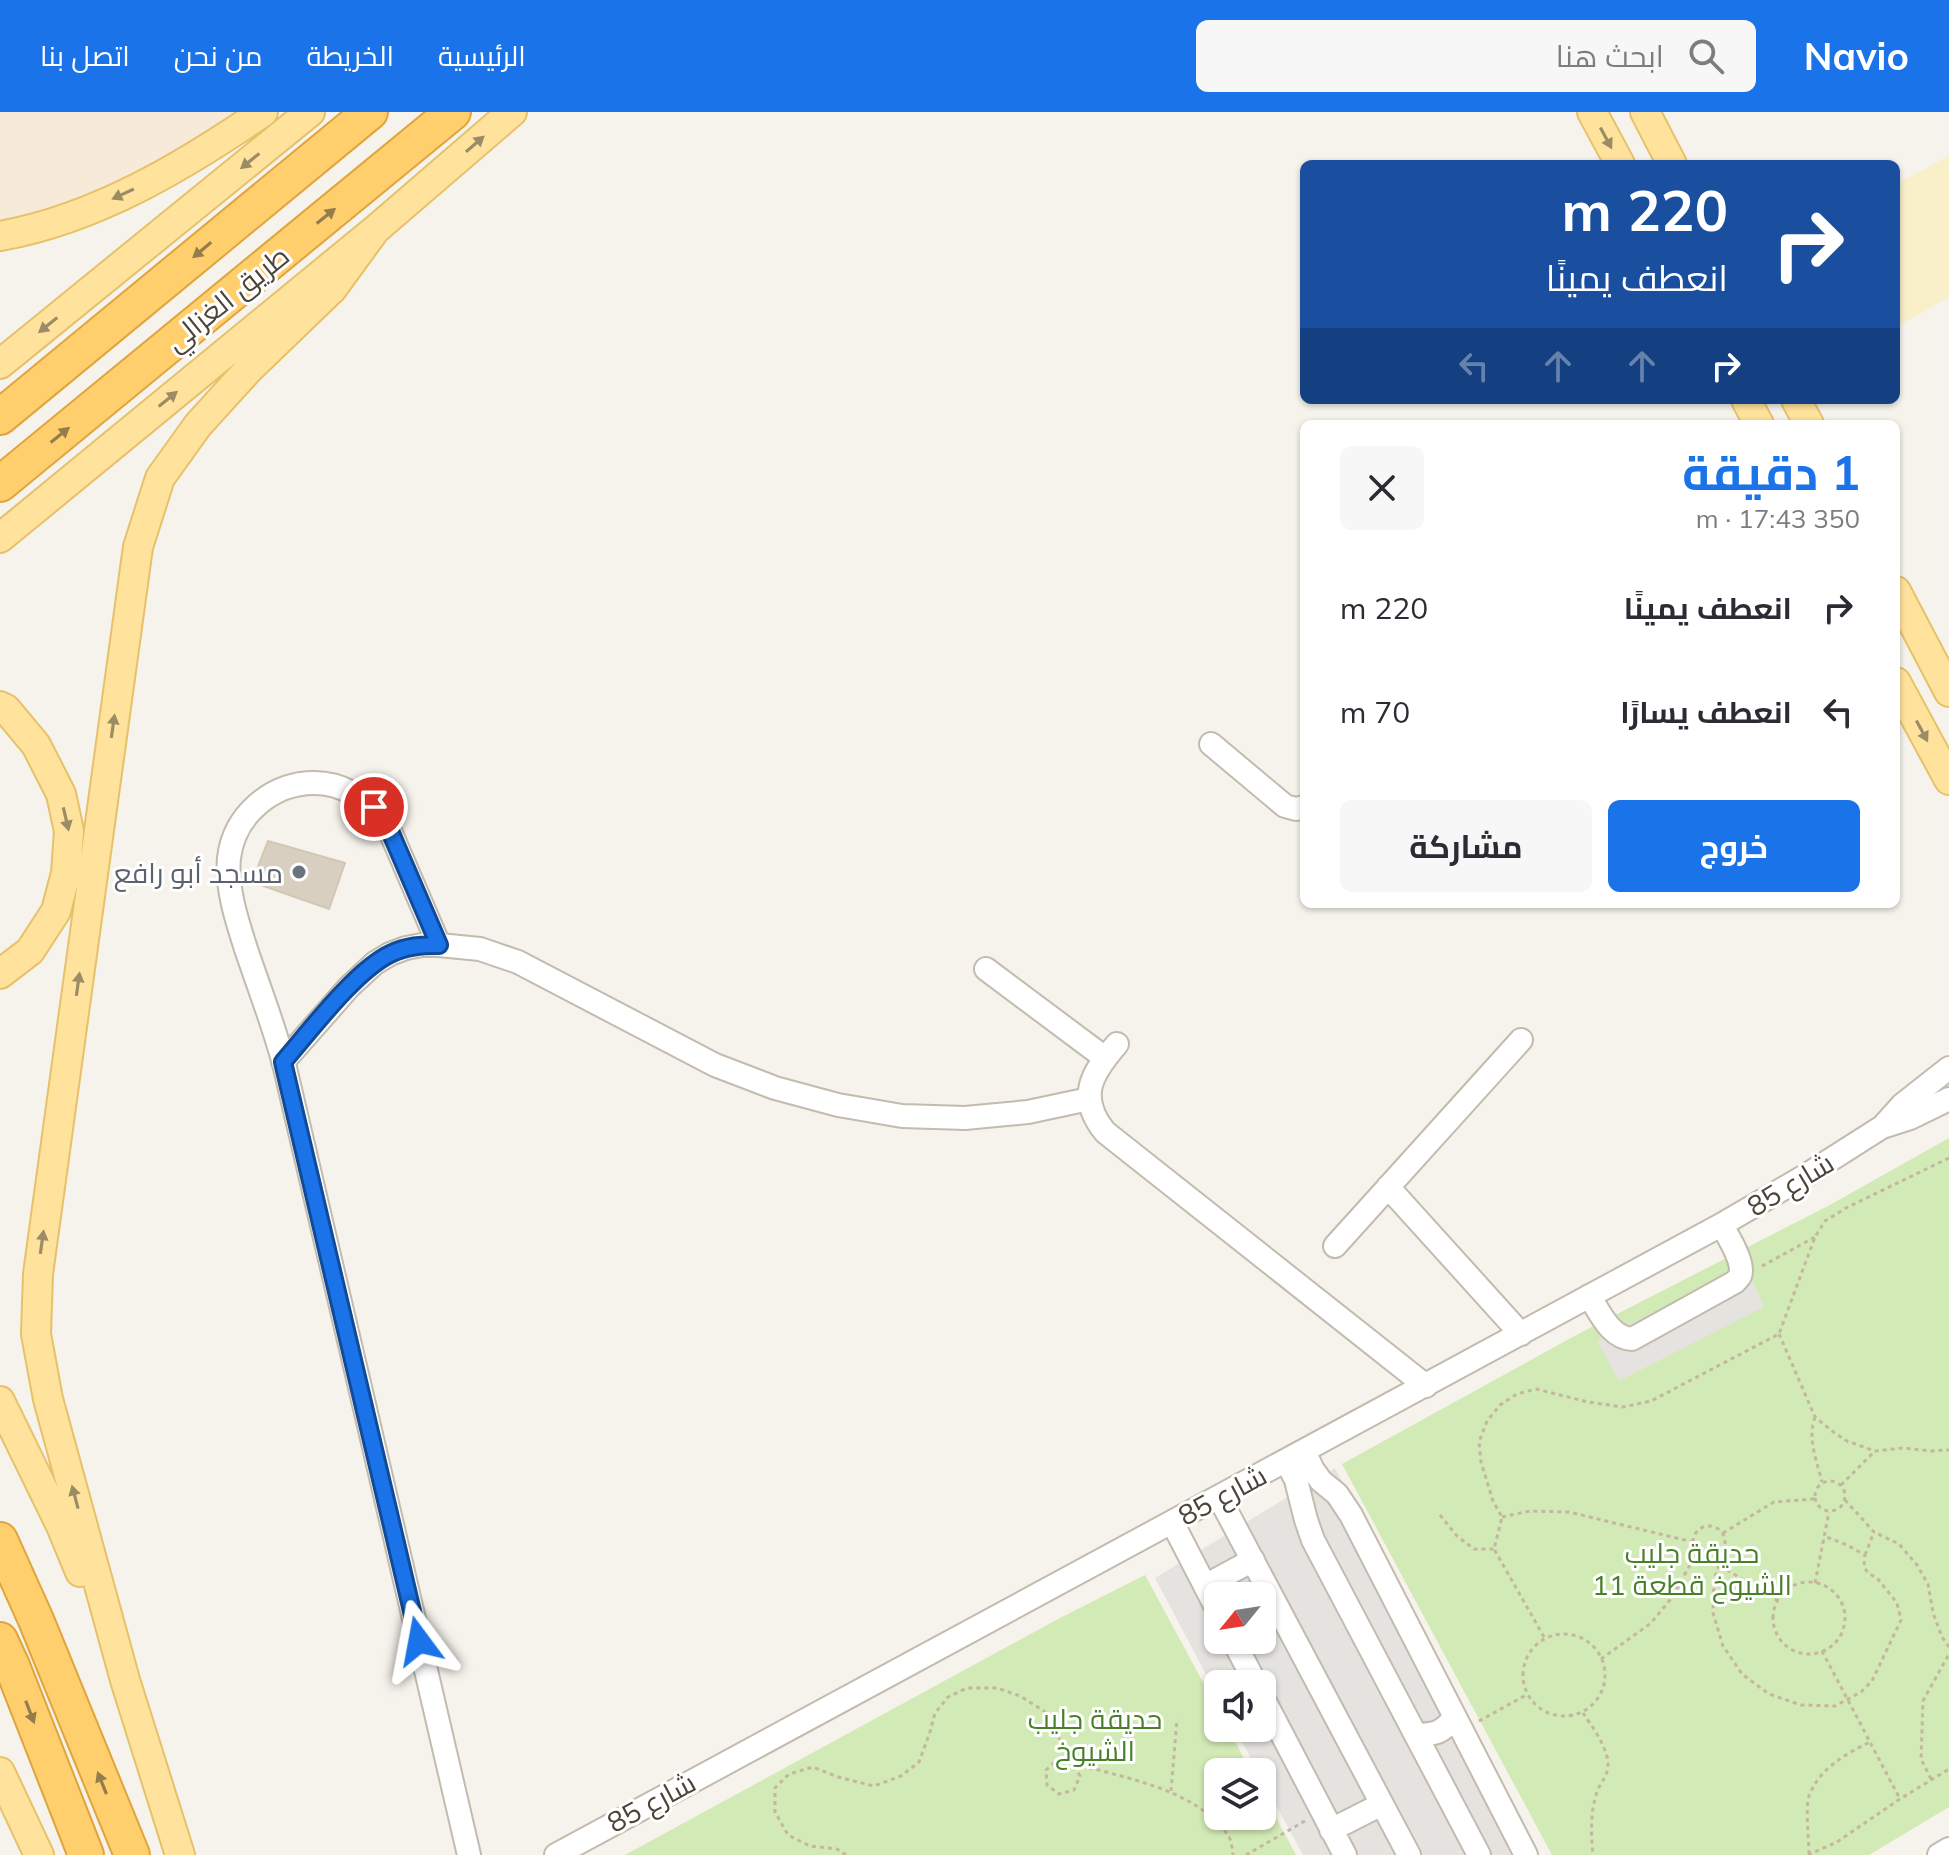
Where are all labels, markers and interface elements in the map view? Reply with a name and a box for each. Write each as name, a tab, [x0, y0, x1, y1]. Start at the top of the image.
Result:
search box	[1196, 20, 1756, 92]
text: Navio	[1804, 32, 1909, 80]
icon: search	[1684, 34, 1728, 78]
text: ابحث هنا	[1556, 37, 1664, 75]
text: اتصل بنا	[40, 38, 130, 73]
text: من نحن	[174, 38, 263, 73]
text: الخريطة	[307, 38, 394, 73]
text: الرئيسية	[438, 38, 526, 73]
one-way arrow	[1599, 127, 1613, 149]
one-way arrow	[465, 136, 485, 153]
one-way arrow	[240, 152, 260, 169]
text: 220 m	[1561, 175, 1728, 245]
one-way arrow	[112, 187, 135, 201]
icon: right	[1756, 192, 1860, 296]
one-way arrow	[316, 208, 336, 225]
street label: طريق الغزالي	[158, 238, 299, 362]
one-way arrow	[192, 241, 212, 258]
text: انعطف يمينًا	[1546, 255, 1728, 300]
one-way arrow	[38, 316, 58, 333]
icon: left	[1452, 344, 1496, 388]
icon: ahead	[1536, 344, 1580, 388]
icon: ahead	[1620, 344, 1664, 388]
icon: right	[1704, 344, 1748, 388]
one-way arrow	[158, 391, 179, 408]
one-way arrow	[50, 427, 70, 444]
text: 1 دقيقة	[1682, 442, 1860, 502]
button: close	[1340, 446, 1424, 530]
text: 350 m · 17:43	[1696, 502, 1860, 535]
icon: right	[1816, 586, 1860, 630]
text: 220 m	[1340, 589, 1428, 627]
text: انعطف يمينًا	[1624, 589, 1792, 627]
icon: left	[1816, 690, 1860, 734]
text: 70 m	[1340, 693, 1410, 731]
text: انعطف يسارًا	[1620, 693, 1792, 731]
one-way arrow	[107, 714, 120, 739]
one-way arrow	[1915, 720, 1929, 742]
pin	[340, 773, 408, 841]
icon: arrive	[352, 785, 396, 829]
button: مشاركة	[1340, 800, 1592, 892]
button: خروج	[1608, 800, 1860, 892]
one-way arrow	[60, 806, 73, 831]
place label: مسجد أبو رافع	[114, 855, 283, 892]
marker: مسجد أبو رافع	[290, 863, 308, 881]
one-way arrow	[71, 971, 84, 996]
street label: شارع 85	[1740, 1144, 1841, 1225]
one-way arrow	[36, 1229, 49, 1254]
street label: شارع 85	[1172, 1457, 1273, 1535]
one-way arrow	[68, 1484, 81, 1508]
park label: حديقة جليب الشيوخ قطعة 11	[1592, 1535, 1792, 1604]
north arrow	[1204, 1582, 1276, 1654]
map controls	[1204, 1582, 1276, 1830]
position arrow	[377, 1599, 461, 1683]
button: sound	[1204, 1670, 1276, 1742]
one-way arrow	[24, 1700, 37, 1724]
park label: حديقة جليب الشيوخ	[1028, 1701, 1162, 1770]
button: layers	[1204, 1758, 1276, 1830]
street label: شارع 85	[601, 1764, 702, 1842]
one-way arrow	[96, 1771, 109, 1795]

